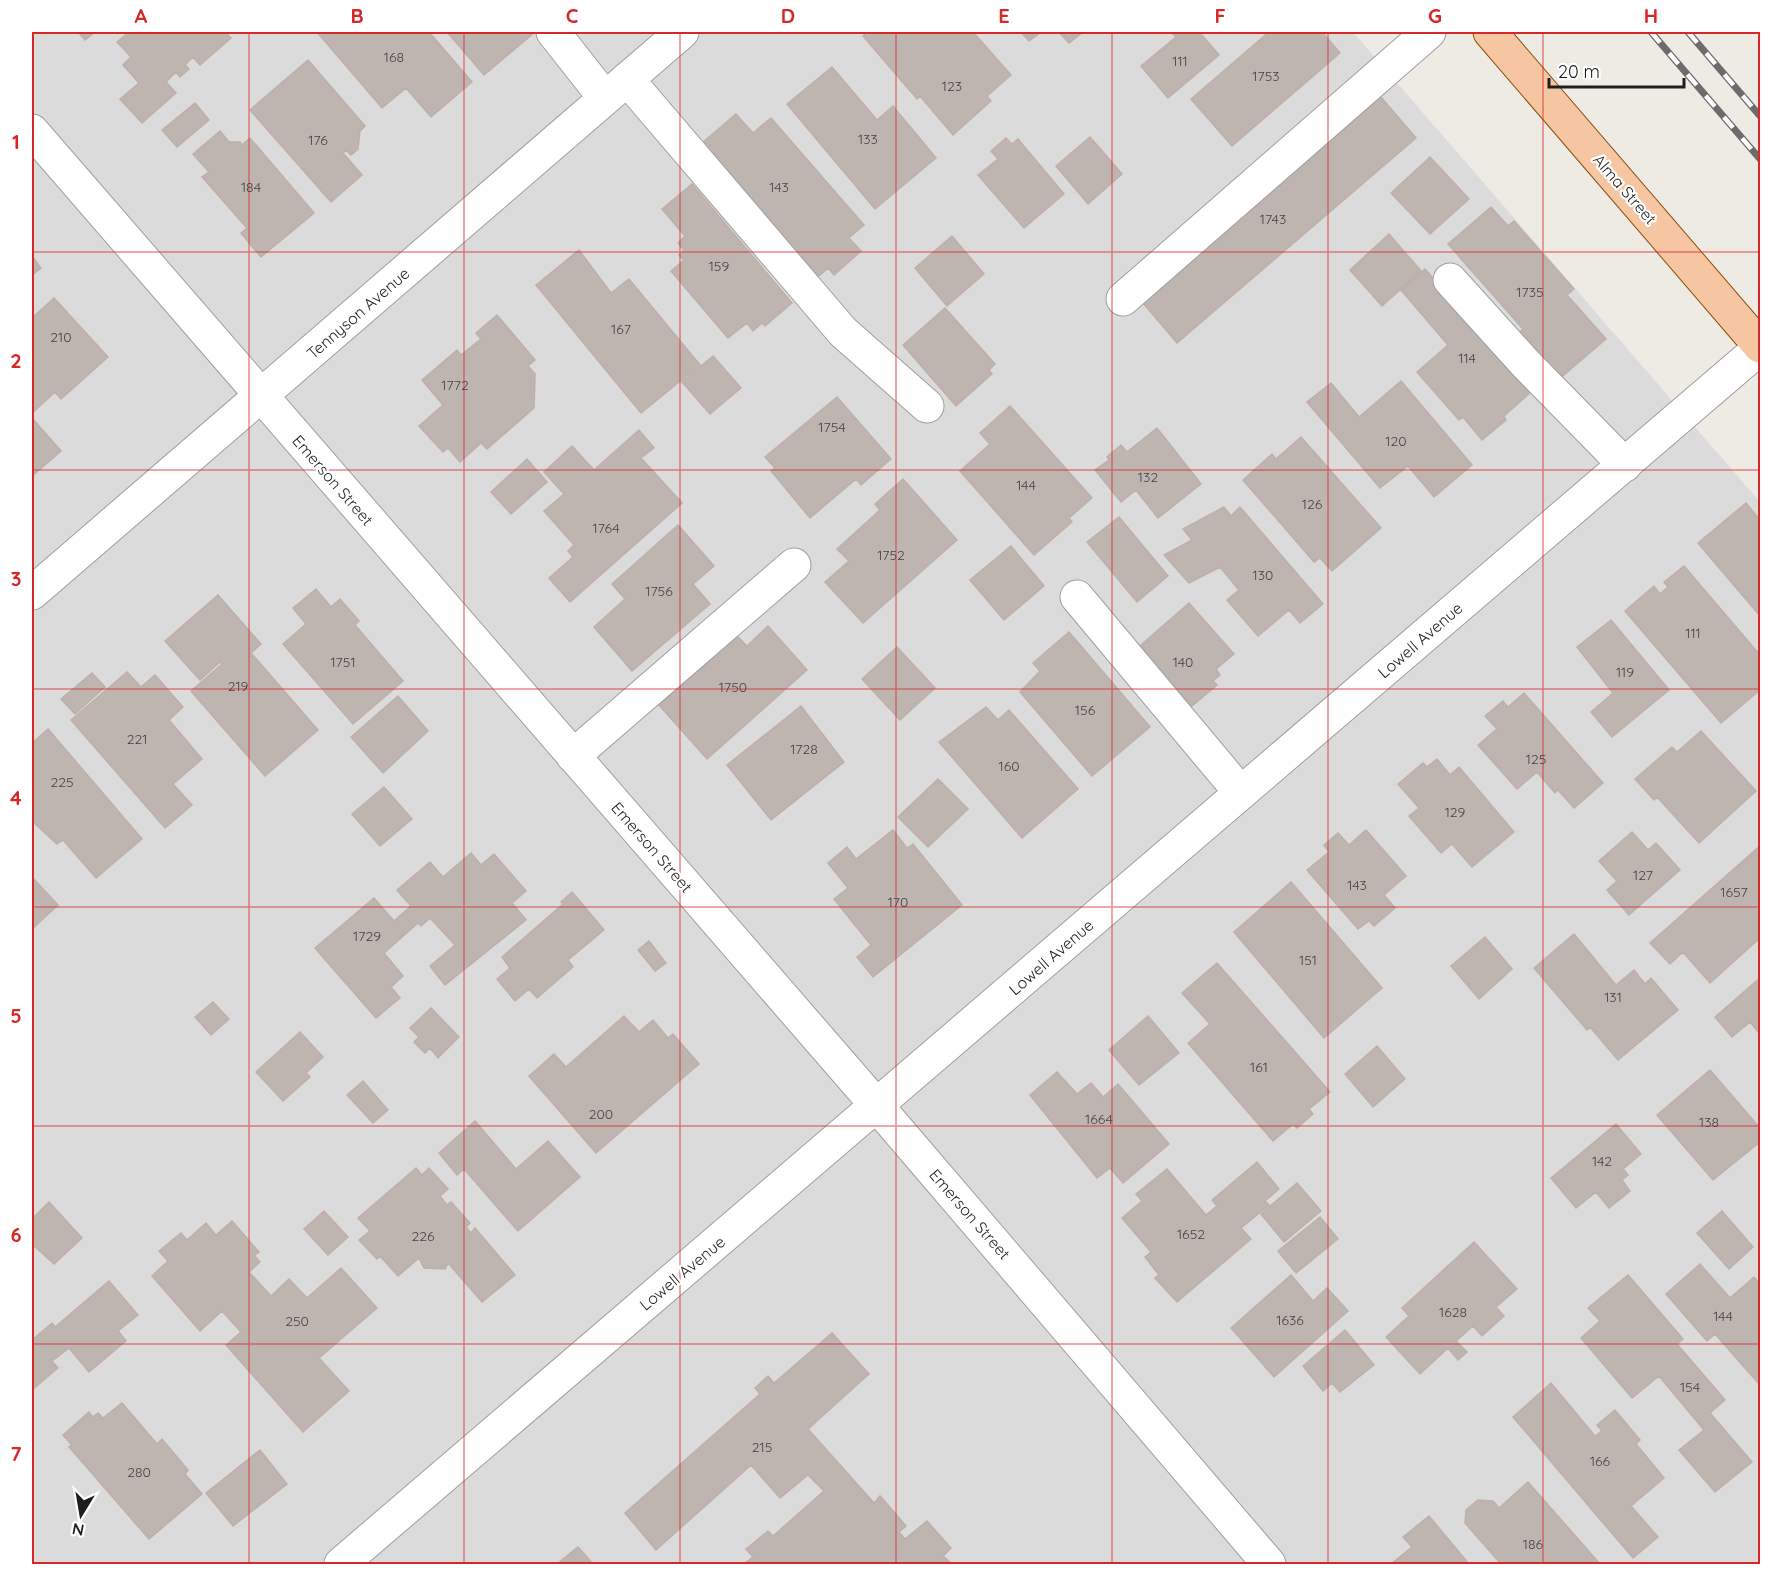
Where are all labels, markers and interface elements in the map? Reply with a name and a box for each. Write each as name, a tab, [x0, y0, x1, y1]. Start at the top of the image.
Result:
text: A	[135, 3, 148, 28]
text: B	[350, 3, 364, 28]
text: C	[566, 3, 579, 28]
text: D	[781, 3, 795, 28]
text: E	[998, 3, 1010, 28]
text: F	[1214, 3, 1226, 28]
text: G	[1428, 3, 1442, 28]
text: H	[1644, 3, 1658, 28]
house number: 168	[384, 48, 404, 66]
scale bar	[1549, 51, 1684, 89]
house number: 111	[1172, 52, 1188, 70]
text: 20 m	[1558, 60, 1600, 83]
house number: 1753	[1252, 67, 1280, 85]
house number: 123	[942, 77, 962, 95]
text: 1	[12, 129, 20, 154]
house number: 133	[858, 130, 878, 148]
house number: 176	[308, 131, 328, 149]
street label: Alma Street	[1589, 150, 1661, 228]
house number: 184	[241, 178, 261, 196]
house number: 143	[769, 178, 789, 196]
house number: 1743	[1260, 210, 1286, 228]
house number: 159	[709, 257, 729, 275]
street label: Tennyson Avenue	[303, 263, 413, 363]
house number: 1735	[1516, 283, 1544, 301]
house number: 167	[611, 320, 631, 338]
house number: 210	[50, 328, 72, 346]
text: 2	[10, 348, 22, 373]
house number: 114	[1458, 349, 1476, 367]
house number: 1772	[441, 376, 469, 394]
house number: 1754	[818, 418, 846, 436]
street label: Emerson Street	[288, 431, 378, 529]
house number: 120	[1385, 432, 1407, 450]
house number: 132	[1138, 468, 1158, 486]
house number: 144	[1016, 476, 1036, 494]
house number: 126	[1302, 495, 1323, 513]
house number: 1764	[592, 519, 620, 537]
house number: 1752	[877, 546, 905, 564]
text: 3	[11, 566, 21, 591]
house number: 130	[1253, 566, 1273, 584]
house number: 1756	[645, 582, 673, 600]
street label: Lowell Avenue	[1374, 598, 1466, 682]
house number: 111	[1685, 624, 1701, 642]
house number: 1751	[330, 653, 356, 671]
house number: 140	[1173, 653, 1193, 671]
house number: 119	[1616, 663, 1634, 681]
house number: 219	[228, 677, 249, 695]
house number: 1750	[719, 678, 747, 696]
house number: 156	[1075, 701, 1096, 719]
house number: 221	[127, 730, 147, 748]
house number: 1728	[790, 740, 818, 758]
house number: 125	[1526, 750, 1546, 768]
house number: 160	[998, 757, 1020, 775]
house number: 225	[50, 773, 74, 791]
text: 4	[10, 785, 22, 810]
street label: Emerson Street	[607, 798, 697, 896]
house number: 129	[1445, 803, 1466, 821]
house number: 127	[1633, 866, 1653, 884]
house number: 143	[1347, 876, 1367, 894]
house number: 1657	[1720, 883, 1748, 901]
house number: 170	[888, 893, 908, 911]
street label: Lowell Avenue	[1005, 915, 1097, 999]
house number: 1729	[353, 927, 381, 945]
house number: 151	[1299, 951, 1317, 969]
house number: 131	[1604, 988, 1622, 1006]
text: 5	[10, 1003, 22, 1028]
house number: 161	[1250, 1058, 1268, 1076]
house number: 200	[589, 1105, 613, 1123]
house number: 1664	[1085, 1110, 1113, 1128]
house number: 138	[1699, 1113, 1719, 1131]
house number: 142	[1592, 1152, 1612, 1170]
street label: Emerson Street	[925, 1165, 1015, 1263]
text: 6	[10, 1222, 22, 1247]
house number: 1652	[1177, 1225, 1205, 1243]
house number: 226	[411, 1227, 435, 1245]
street label: Lowell Avenue	[635, 1231, 729, 1315]
house number: 1628	[1439, 1303, 1467, 1321]
house number: 144	[1713, 1307, 1733, 1325]
house number: 1636	[1276, 1311, 1304, 1329]
house number: 250	[285, 1312, 309, 1330]
house number: 154	[1680, 1378, 1700, 1396]
house number: 215	[752, 1438, 772, 1456]
text: 7	[11, 1441, 22, 1466]
house number: 166	[1590, 1452, 1611, 1470]
house number: 280	[127, 1463, 151, 1481]
north arrow	[51, 1485, 111, 1545]
text: N	[70, 1519, 86, 1541]
house number: 186	[1523, 1535, 1544, 1553]

